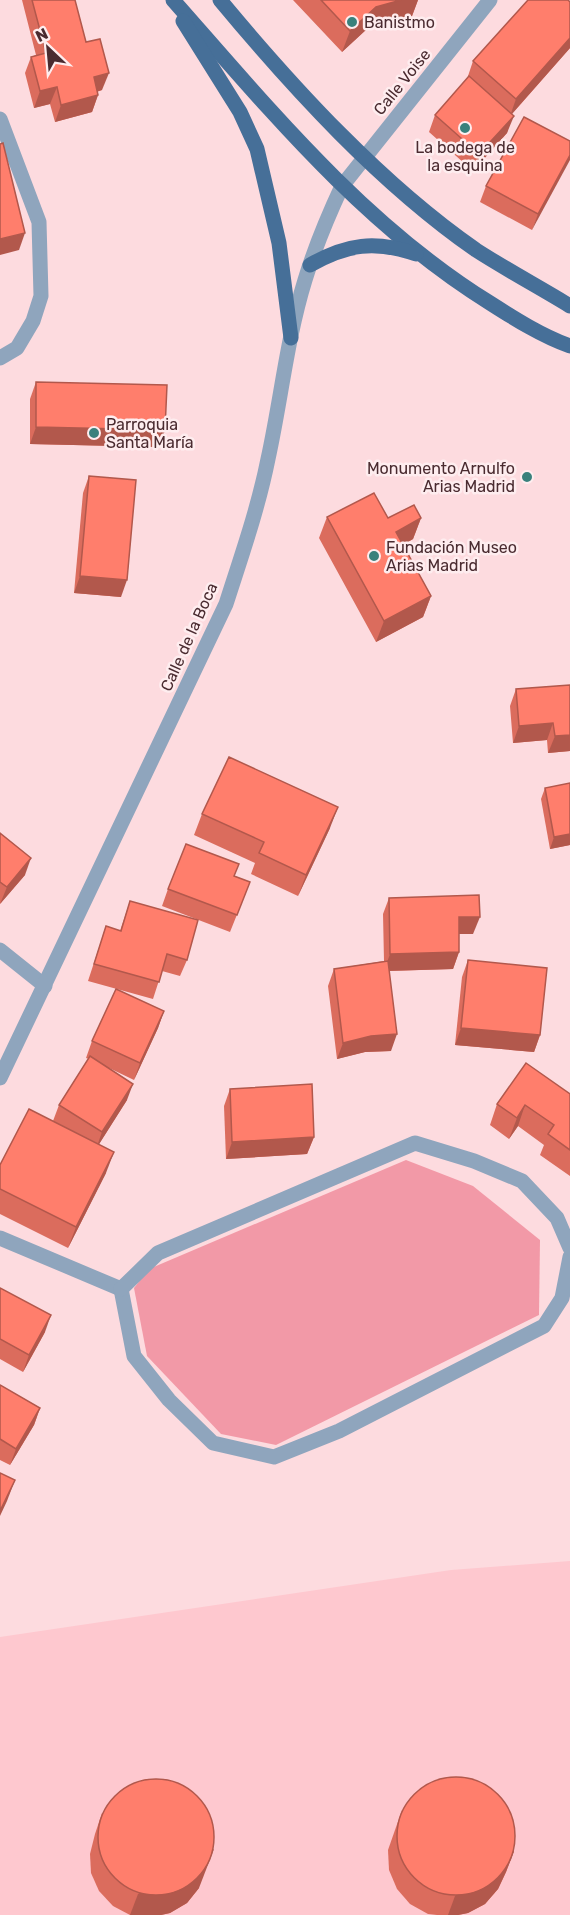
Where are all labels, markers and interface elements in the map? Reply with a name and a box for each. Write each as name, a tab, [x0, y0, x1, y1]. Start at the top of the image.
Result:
place label: Banistmo	[364, 13, 435, 32]
marker: Banistmo	[345, 15, 359, 29]
north arrow	[18, 18, 78, 78]
text: N	[32, 24, 51, 46]
street label: Calle Voise	[370, 45, 434, 119]
marker: La bodega de la esquina	[458, 121, 472, 135]
place label: La bodega de la esquina	[415, 138, 515, 175]
place label: Parroquia Santa María	[106, 415, 194, 452]
marker: Parroquia Santa María	[87, 426, 101, 440]
place label: Monumento Arnulfo Arias Madrid	[367, 459, 515, 496]
marker: Monumento Arnulfo Arias Madrid	[520, 470, 534, 484]
place label: Fundación Museo Arias Madrid	[386, 538, 517, 575]
marker: Fundación Museo Arias Madrid	[367, 549, 381, 563]
street label: Calle de la Boca	[157, 580, 221, 694]

